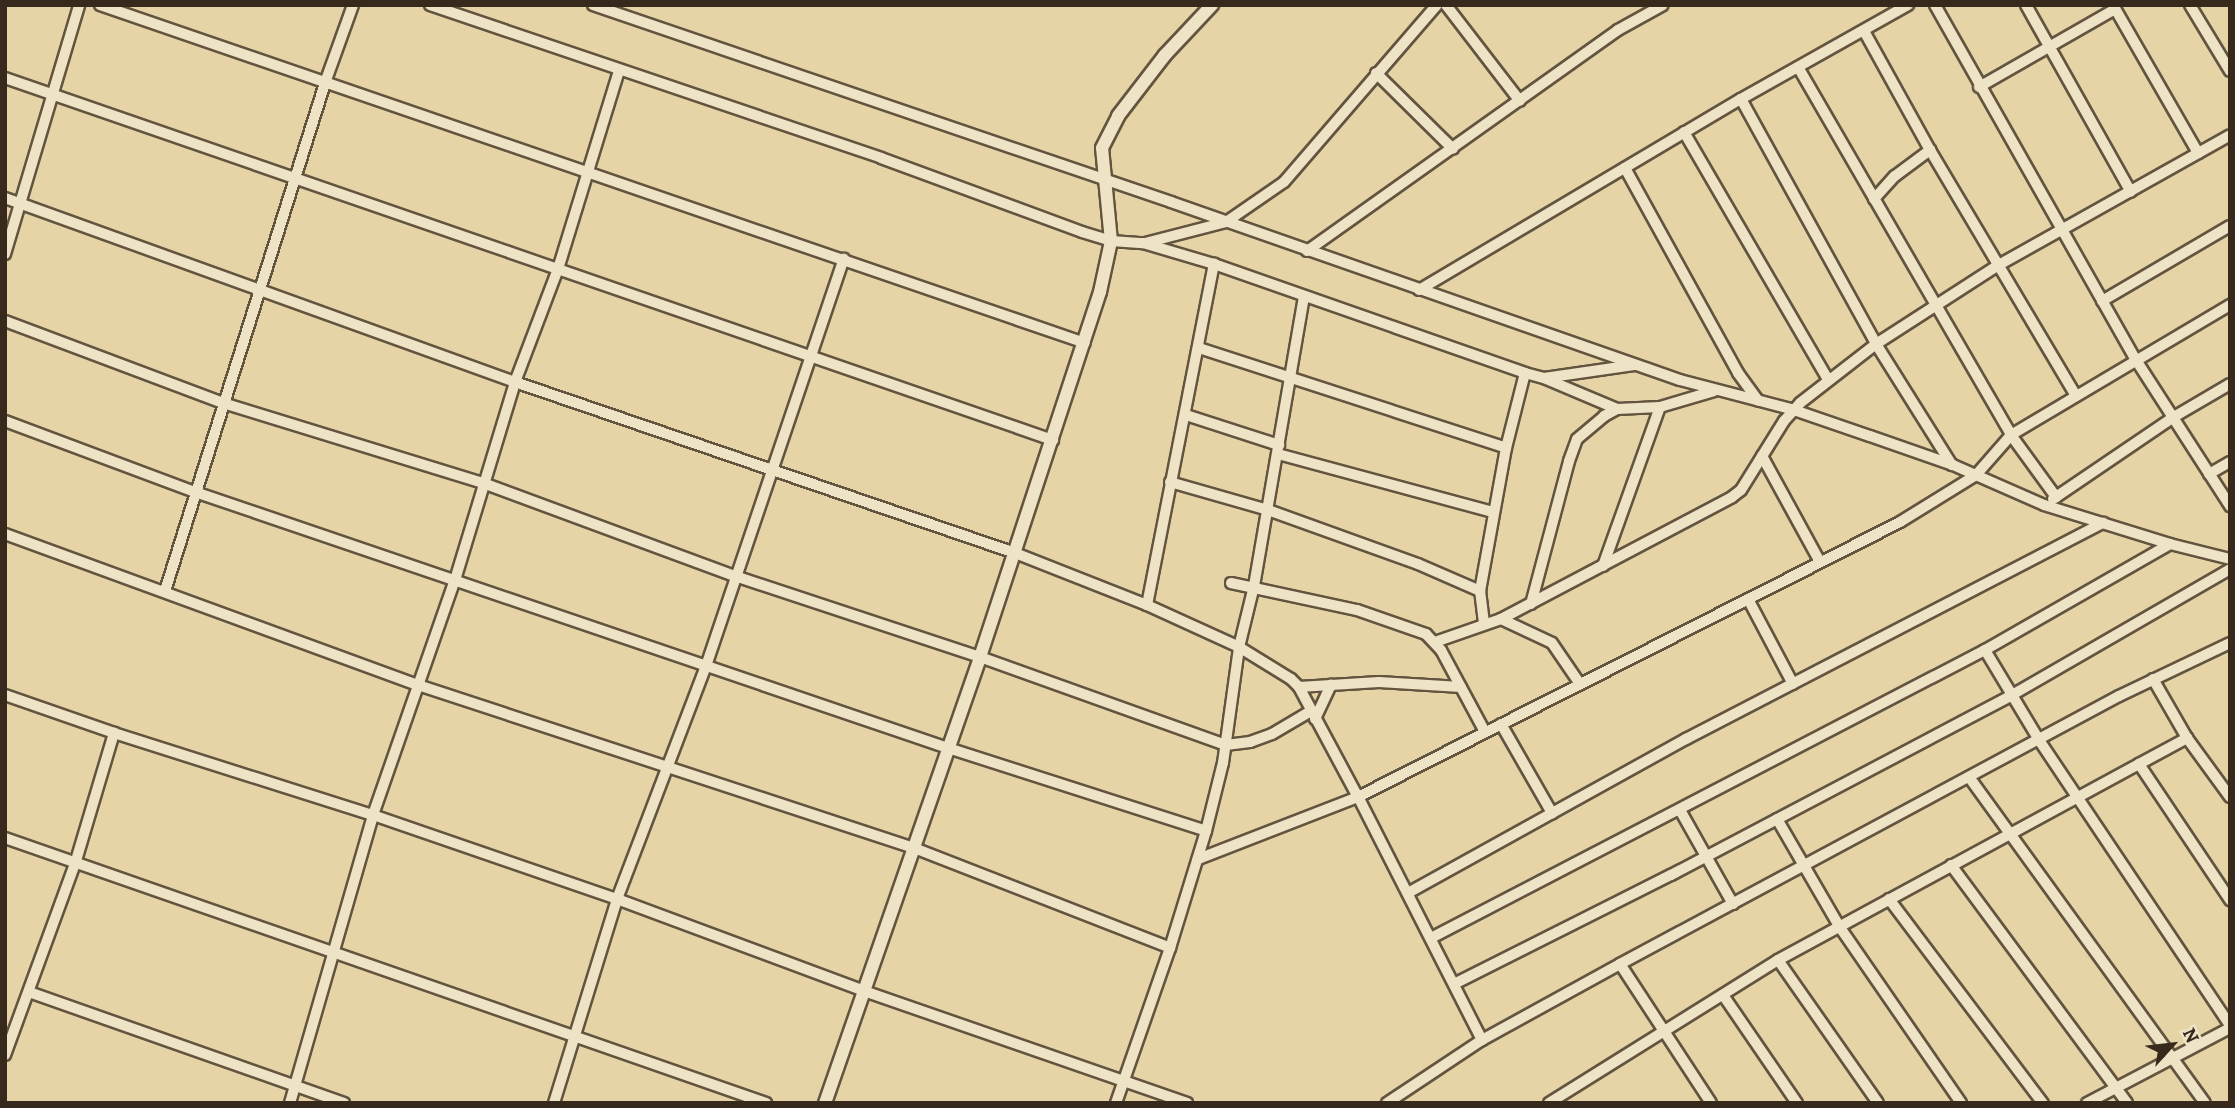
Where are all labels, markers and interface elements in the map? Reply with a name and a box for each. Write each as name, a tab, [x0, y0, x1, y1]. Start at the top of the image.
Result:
north arrow	[2137, 1010, 2207, 1080]
text: N	[2176, 1023, 2205, 1048]

